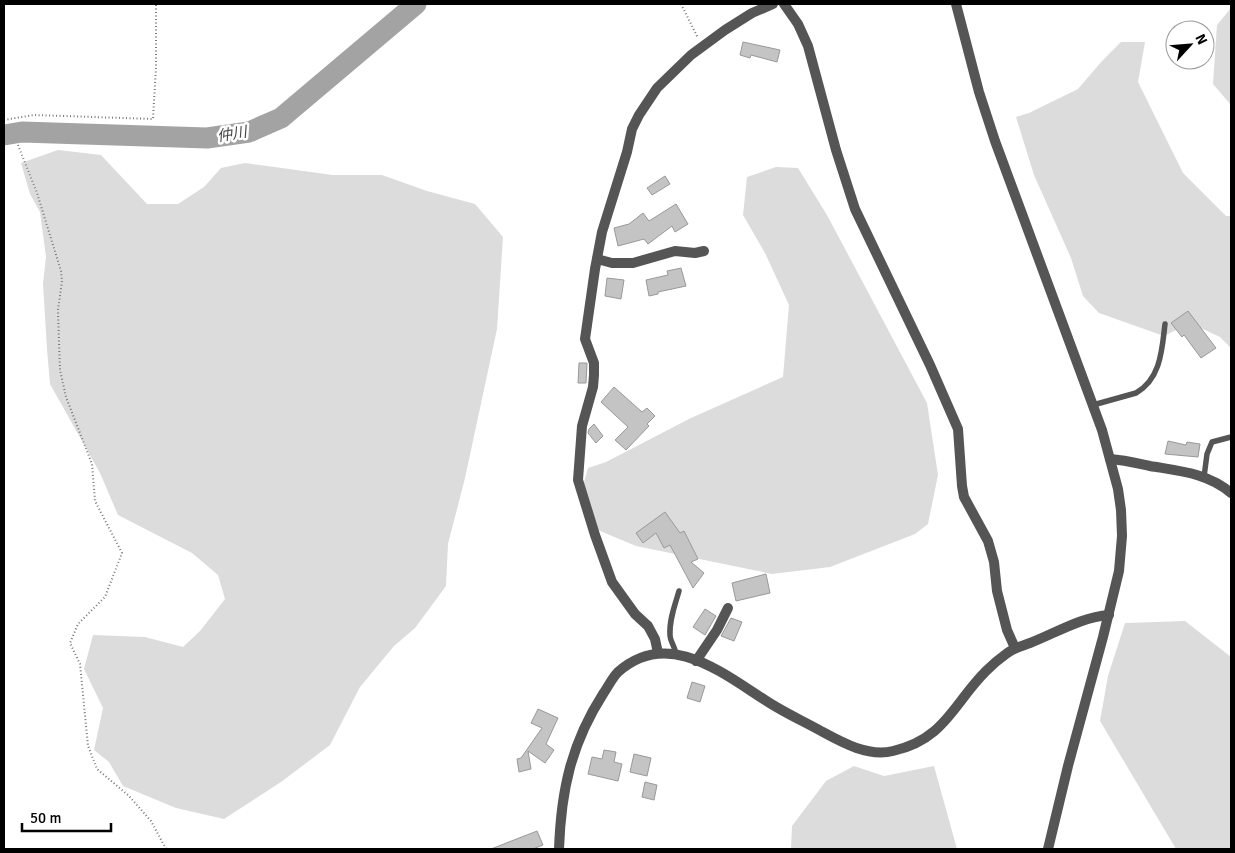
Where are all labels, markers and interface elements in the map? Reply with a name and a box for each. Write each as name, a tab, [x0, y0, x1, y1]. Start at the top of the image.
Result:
north arrow	[1165, 20, 1215, 70]
text: N	[1191, 31, 1211, 48]
water label: 仲川	[216, 122, 250, 145]
scale bar	[22, 800, 111, 832]
text: 50 m	[30, 809, 61, 827]

